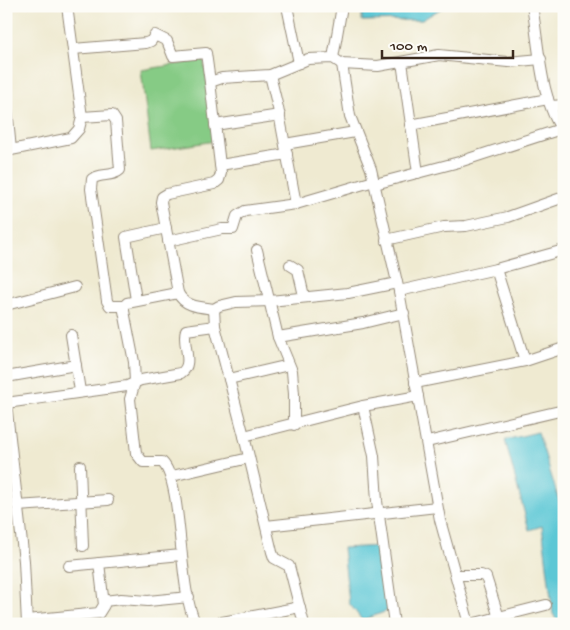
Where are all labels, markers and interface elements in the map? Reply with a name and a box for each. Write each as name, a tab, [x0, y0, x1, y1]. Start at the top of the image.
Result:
scale bar	[382, 28, 514, 60]
text: 100 m	[389, 38, 428, 56]

